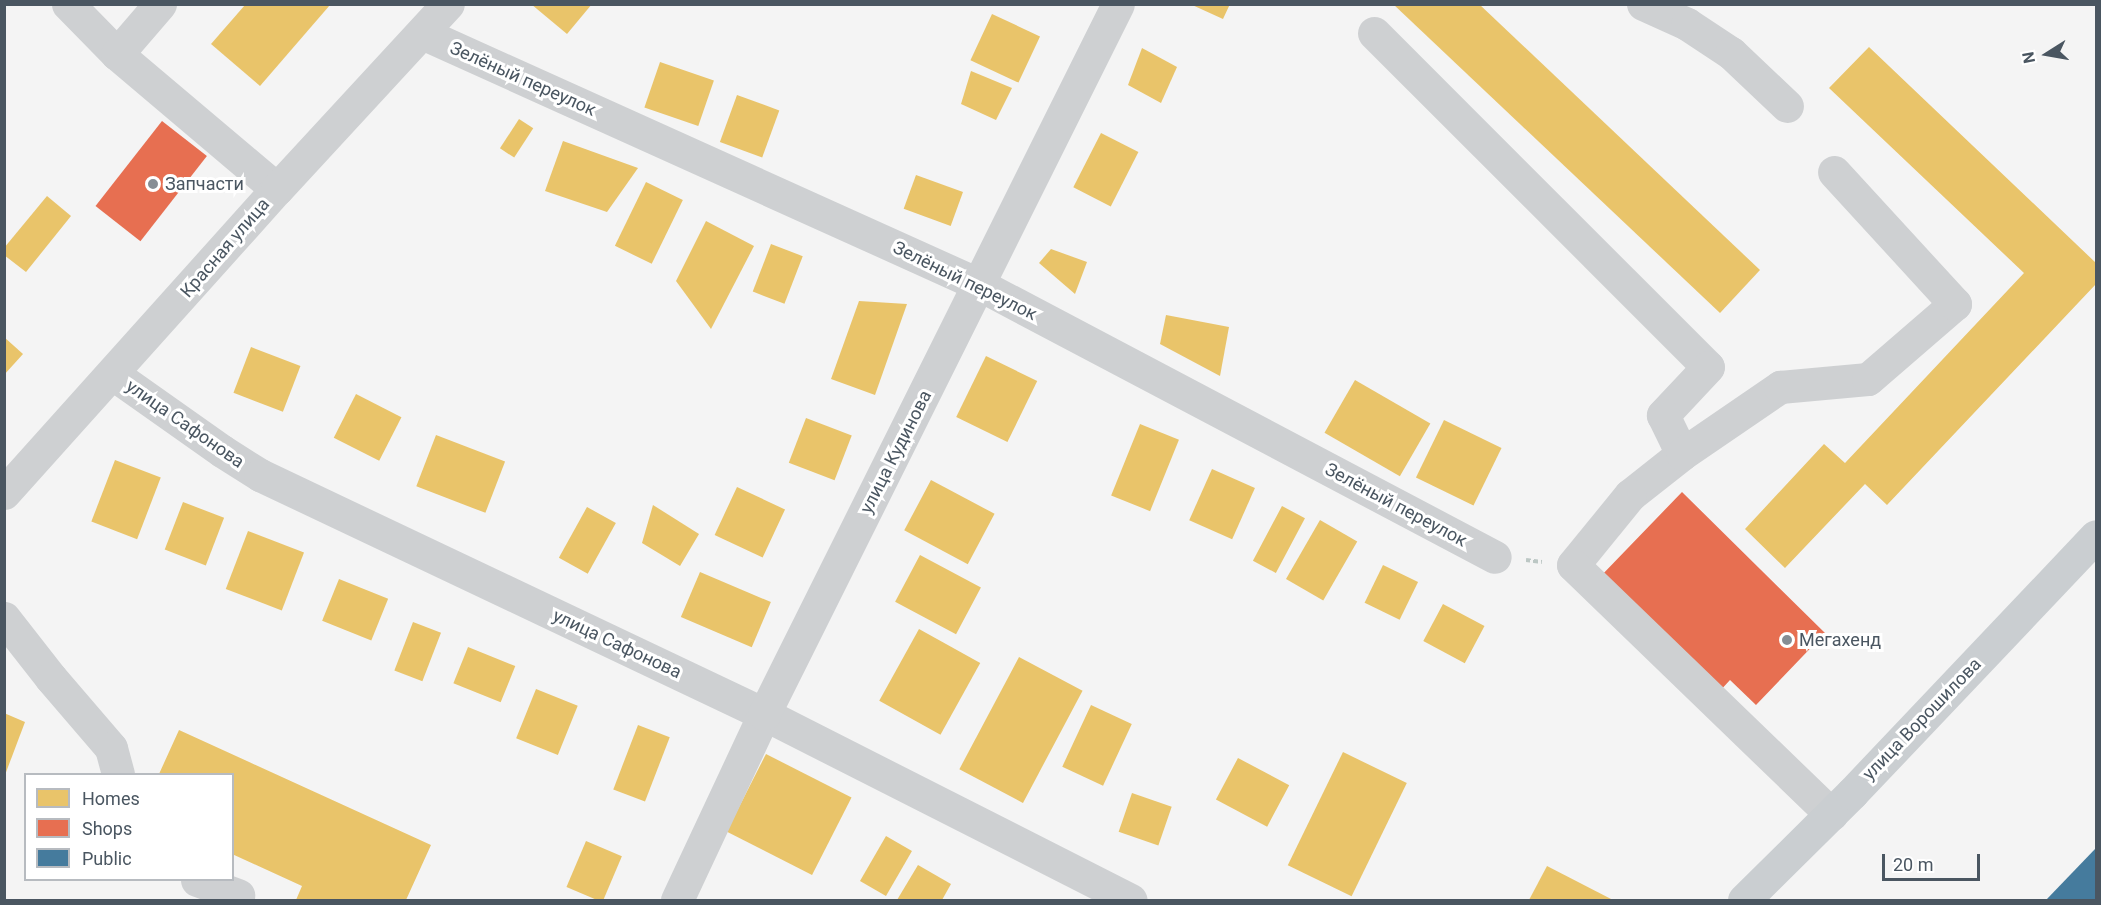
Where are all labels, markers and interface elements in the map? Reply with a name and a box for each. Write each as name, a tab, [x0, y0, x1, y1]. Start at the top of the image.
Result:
north arrow	[2017, 24, 2077, 84]
street label: Зелёный переулок	[447, 37, 599, 121]
text: N	[2018, 50, 2039, 65]
place label: Запчасти	[165, 173, 244, 195]
marker: Запчасти	[146, 177, 160, 191]
street label: Красная улица	[176, 194, 274, 302]
street label: Зелёный переулок	[890, 237, 1040, 325]
street label: улица Сафонова	[122, 375, 248, 473]
street label: улица Кудинова	[856, 387, 936, 517]
street label: Зелёный переулок	[1321, 459, 1471, 551]
street label: улица Сафонова	[549, 605, 685, 683]
place label: Мегахенд	[1799, 629, 1881, 651]
marker: Мегахенд	[1780, 633, 1794, 647]
street label: улица Ворошилова	[1858, 653, 1986, 785]
legend	[24, 773, 234, 881]
text: Homes	[82, 788, 140, 809]
text: Shops	[82, 818, 132, 839]
scale bar	[1885, 842, 1982, 880]
text: Public	[82, 848, 132, 869]
text: 20 m	[1893, 854, 1933, 875]

